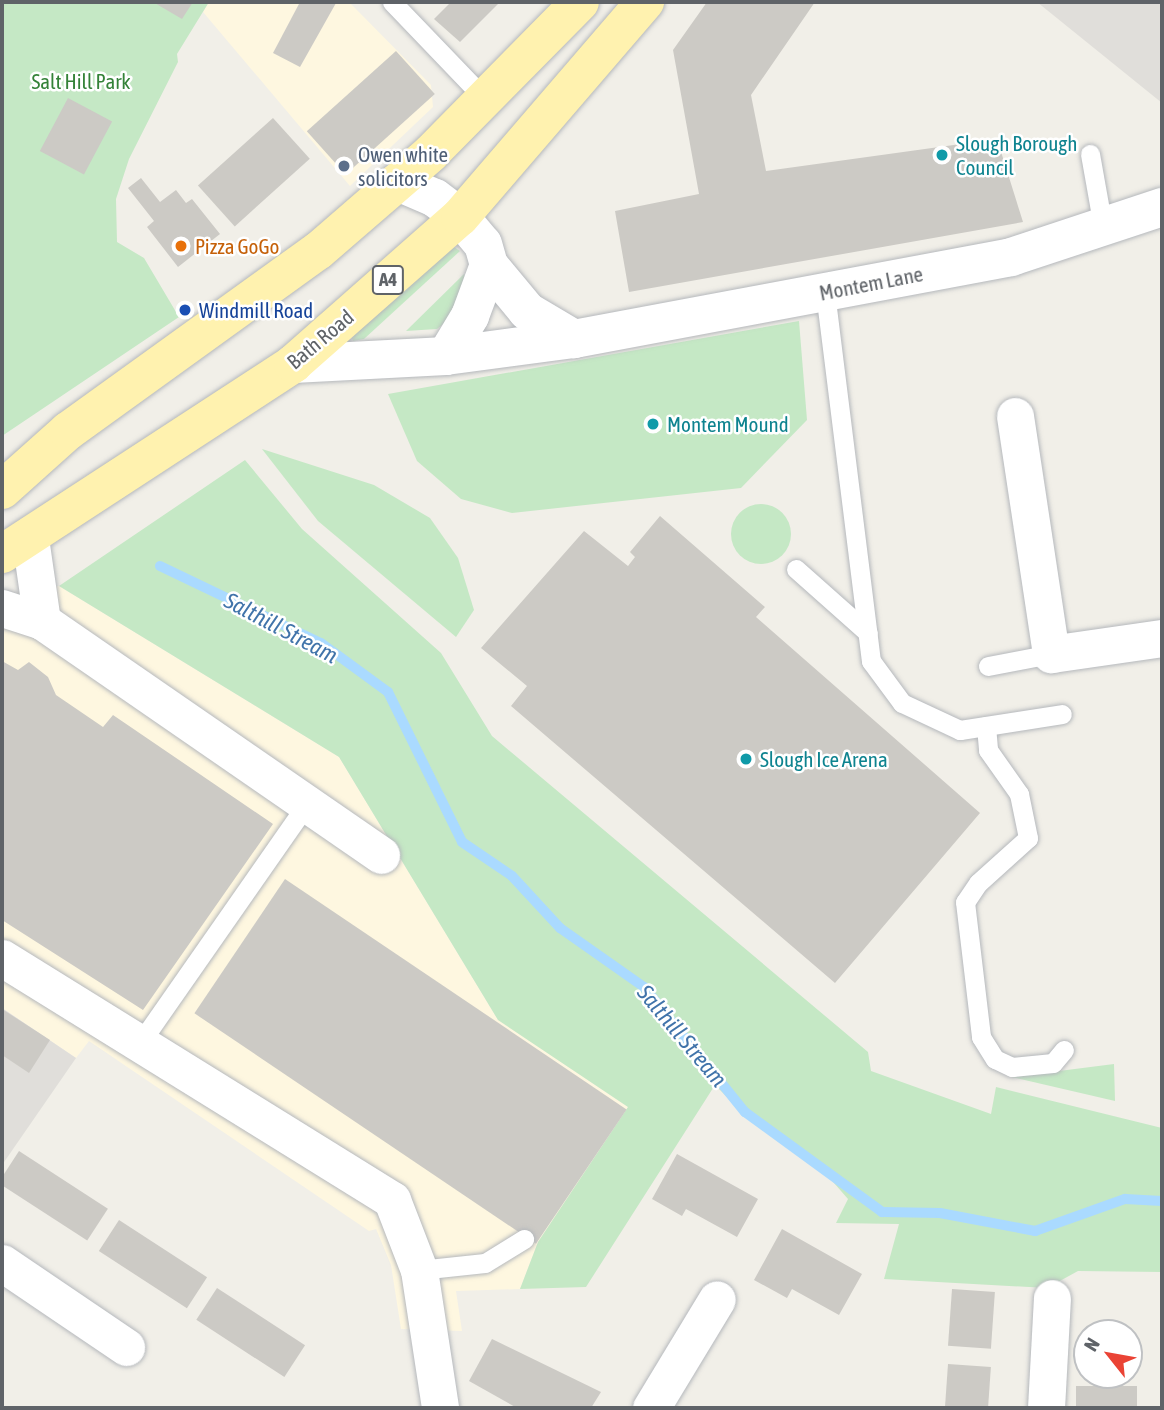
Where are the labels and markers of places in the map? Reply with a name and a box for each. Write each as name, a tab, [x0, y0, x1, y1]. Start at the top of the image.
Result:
place label: Slough Borough Council	[956, 130, 1078, 180]
place label: Owen white solicitors	[358, 141, 448, 191]
marker: Slough Borough Council	[934, 147, 950, 163]
marker: Owen white solicitors	[336, 158, 352, 174]
place label: Pizza GoGo	[195, 233, 279, 259]
marker: Pizza GoGo	[173, 238, 189, 254]
place label: Windmill Road	[199, 297, 313, 323]
marker: Windmill Road	[177, 302, 193, 318]
place label: Montem Mound	[667, 411, 789, 437]
marker: Montem Mound	[645, 416, 661, 432]
place label: Slough Ice Arena	[760, 746, 888, 772]
marker: Slough Ice Arena	[738, 751, 754, 767]

